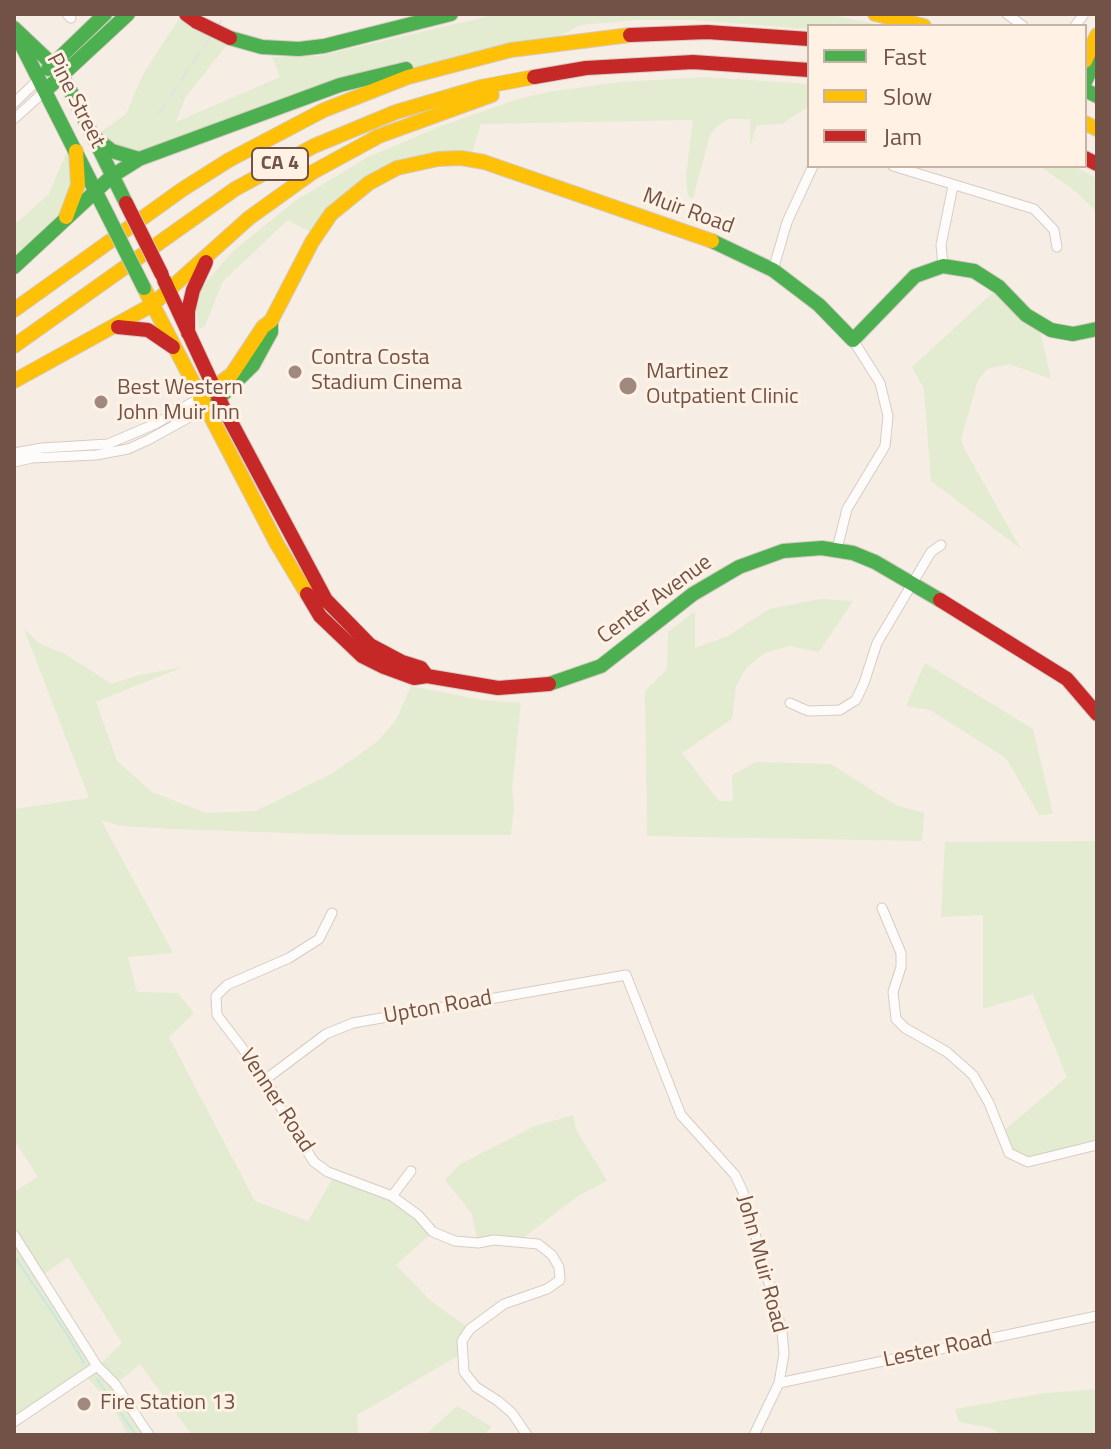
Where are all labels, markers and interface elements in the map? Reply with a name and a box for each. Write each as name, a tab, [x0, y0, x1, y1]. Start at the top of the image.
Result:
legend	[807, 24, 1087, 168]
text: Fast	[883, 38, 926, 74]
street label: Pine Street	[40, 49, 110, 153]
text: Slow	[883, 78, 932, 114]
text: Jam	[883, 118, 922, 154]
road number: CA 4	[252, 148, 308, 180]
street label: Muir Road	[639, 183, 737, 241]
place label: Contra Costa Stadium Cinema	[311, 346, 462, 398]
place label: Martinez Outpatient Clinic	[646, 360, 799, 412]
marker: Contra Costa Stadium Cinema	[286, 363, 304, 381]
marker: Martinez Outpatient Clinic	[617, 375, 639, 397]
place label: Best Western John Muir Inn	[117, 376, 243, 428]
marker: Best Western John Muir Inn	[92, 393, 110, 411]
street label: Center Avenue	[593, 550, 717, 650]
street label: Upton Road	[382, 986, 494, 1030]
street label: Venner Road	[233, 1044, 319, 1158]
street label: John Muir Road	[730, 1192, 792, 1336]
street label: Lester Road	[881, 1326, 995, 1374]
place label: Fire Station 13	[100, 1391, 236, 1417]
marker: Fire Station 13	[75, 1395, 93, 1413]

